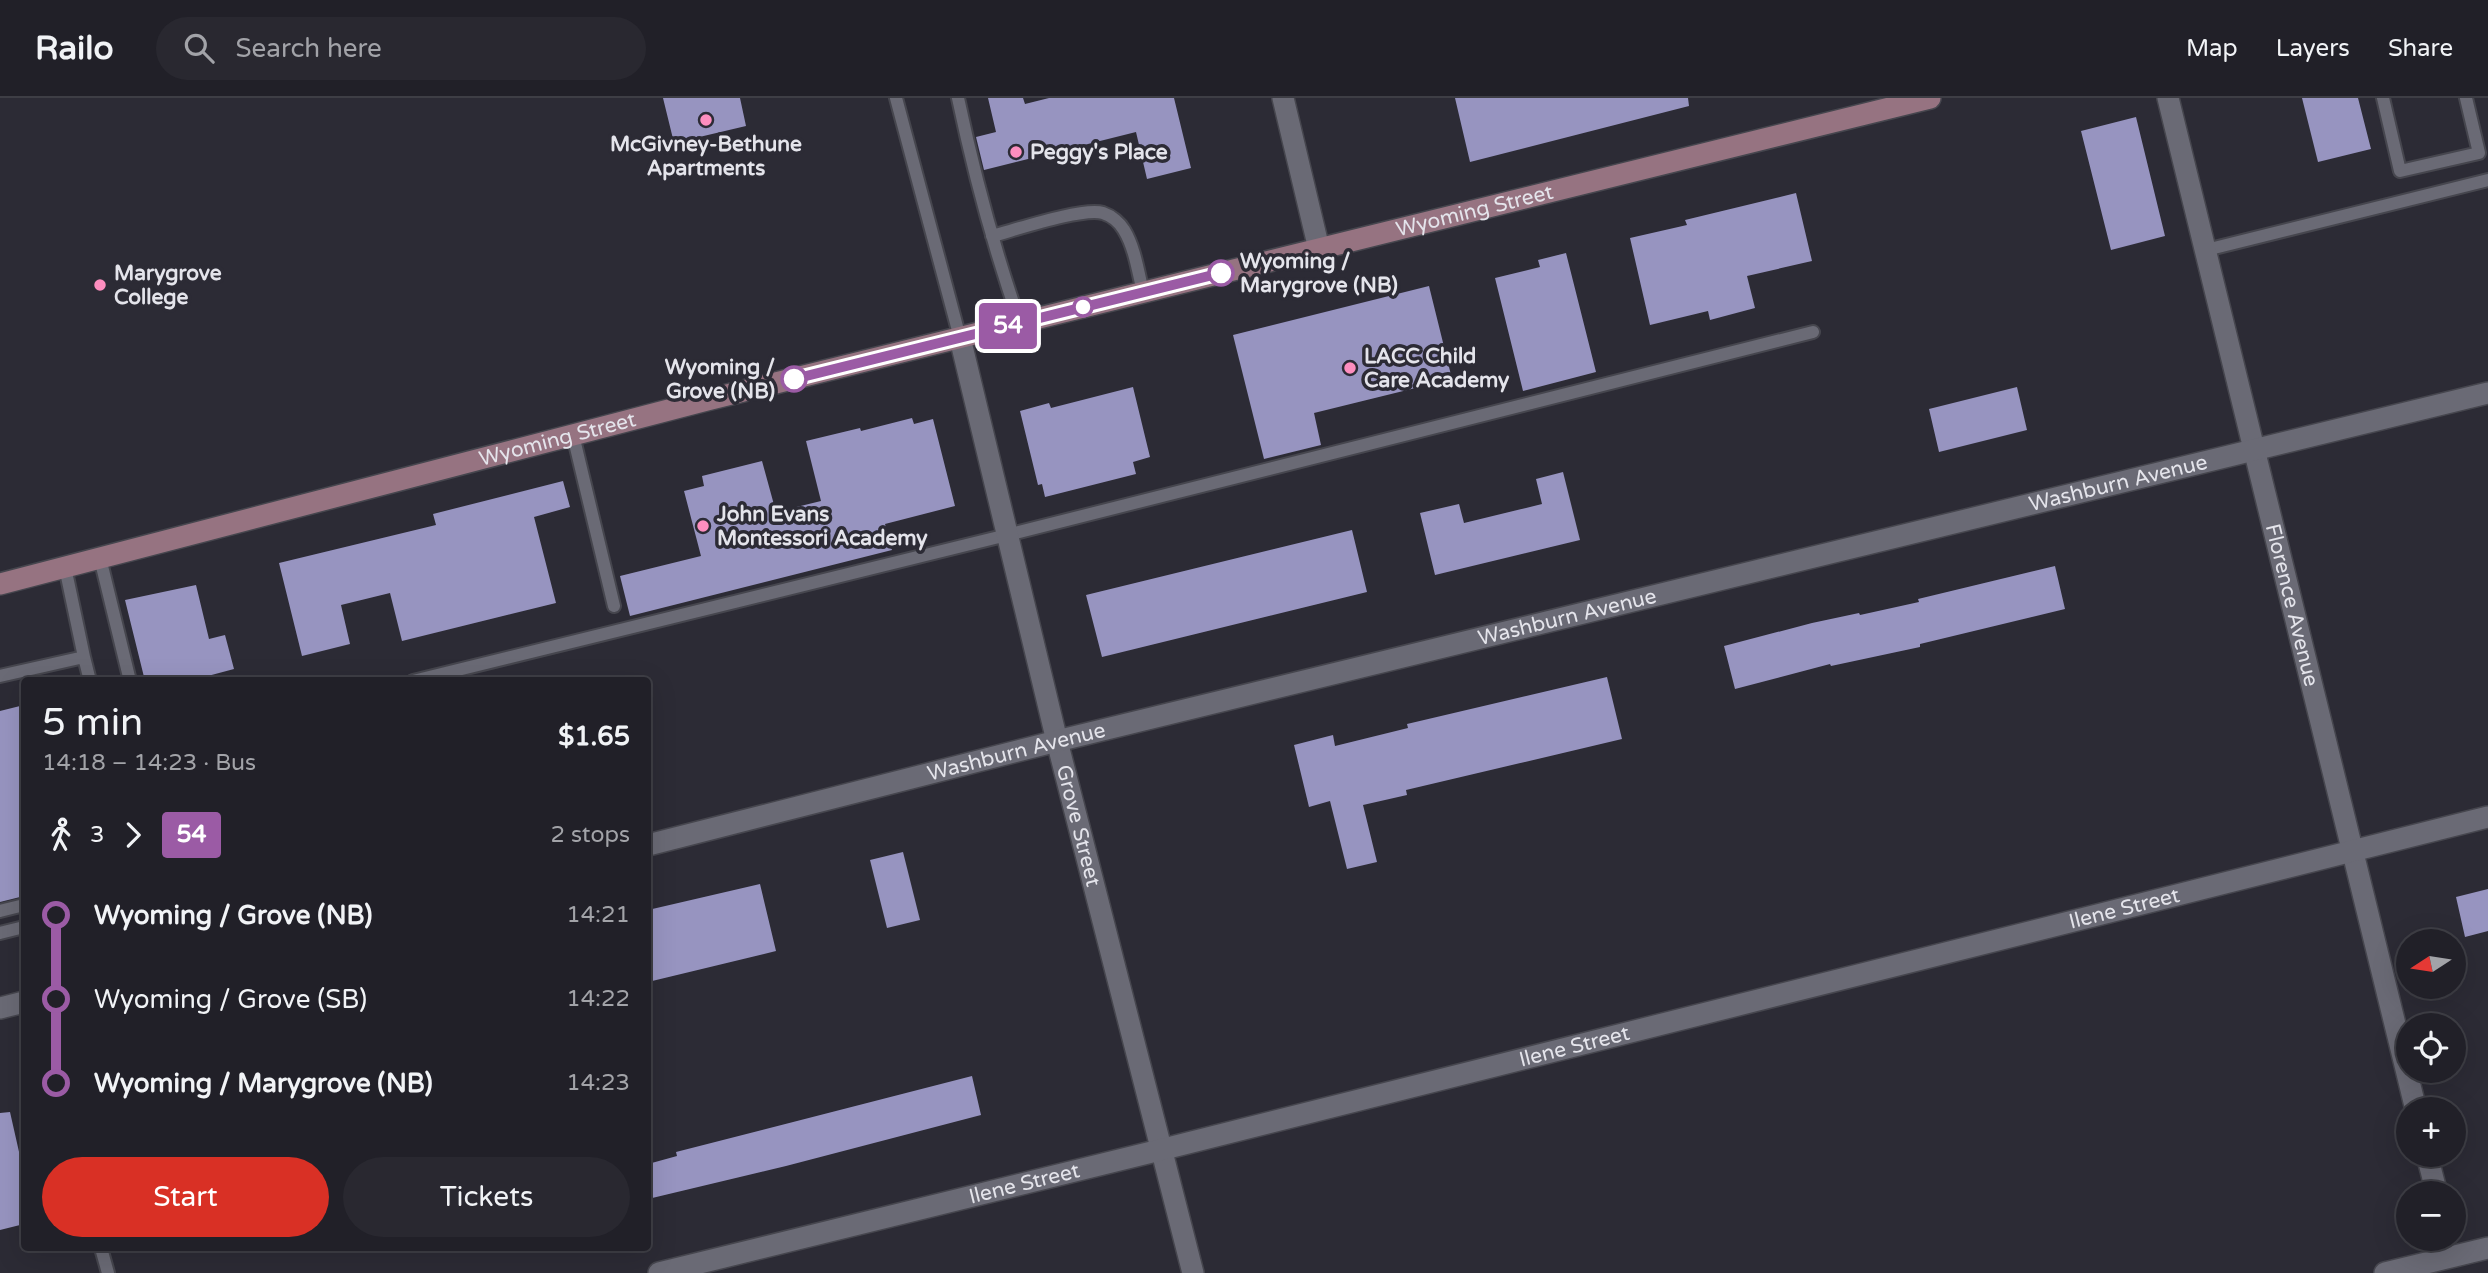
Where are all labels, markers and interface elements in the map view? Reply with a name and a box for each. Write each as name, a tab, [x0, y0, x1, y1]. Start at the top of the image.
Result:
search box	[156, 17, 646, 80]
text: Railo	[35, 29, 114, 68]
icon: search	[180, 29, 218, 67]
text: Search here	[236, 33, 382, 64]
text: Map	[2186, 34, 2238, 63]
text: Layers	[2276, 34, 2350, 63]
text: Share	[2388, 34, 2453, 63]
marker: McGivney-Bethune Apartments	[698, 112, 714, 128]
place label: McGivney-Bethune Apartments	[610, 132, 802, 181]
place label: Peggy's Place	[1030, 140, 1168, 165]
marker: Peggy's Place	[1008, 144, 1024, 160]
street label: Wyoming Street	[1393, 179, 1556, 242]
place label: Wyoming / Marygrove (NB)	[1240, 249, 1398, 298]
marker: Wyoming / Marygrove (NB)	[1208, 260, 1234, 286]
place label: Marygrove College	[114, 261, 222, 310]
marker: Marygrove College	[92, 277, 108, 293]
unlabelled marker	[1073, 297, 1093, 317]
line badge: 54	[976, 303, 1040, 349]
text: 54	[993, 311, 1023, 340]
place label: LACC Child Care Academy	[1364, 344, 1510, 393]
place label: Wyoming / Grove (NB)	[665, 355, 775, 404]
marker: LACC Child Care Academy	[1342, 360, 1358, 376]
marker: Wyoming / Grove (NB)	[781, 366, 807, 392]
street label: Wyoming Street	[476, 407, 639, 471]
street label: Washburn Avenue	[2026, 449, 2210, 517]
place label: John Evans Montessori Academy	[716, 502, 928, 551]
marker: John Evans Montessori Academy	[695, 518, 711, 534]
street label: Florence Avenue	[2260, 521, 2324, 689]
street label: Washburn Avenue	[1475, 583, 1659, 651]
text: 5 min	[42, 700, 143, 746]
street label: Washburn Avenue	[925, 717, 1108, 786]
text: $1.65	[558, 721, 630, 752]
text: 14:18 – 14:23 · Bus	[42, 749, 256, 777]
street label: Grove Street	[1051, 762, 1106, 889]
icon: walk	[42, 816, 80, 854]
icon: forward	[114, 816, 152, 854]
text: 54	[176, 820, 207, 849]
text: 3	[90, 821, 104, 849]
text: 2 stops	[550, 821, 630, 849]
street label: Ilene Street	[2066, 882, 2182, 934]
text: Wyoming / Grove (NB)	[94, 900, 372, 931]
text: 14:21	[566, 901, 630, 929]
north arrow	[2396, 929, 2466, 999]
map controls	[2396, 929, 2466, 1251]
text: Wyoming / Grove (SB)	[94, 984, 367, 1015]
text: 14:22	[566, 985, 630, 1013]
button: locate	[2396, 1013, 2466, 1083]
street label: Ilene Street	[1516, 1020, 1632, 1072]
text: Wyoming / Marygrove (NB)	[94, 1068, 433, 1099]
text: 14:23	[566, 1069, 630, 1097]
button: +	[2396, 1097, 2466, 1167]
button: Start	[42, 1157, 329, 1237]
button: Tickets	[343, 1157, 630, 1237]
street label: Ilene Street	[966, 1158, 1082, 1209]
button: −	[2396, 1181, 2466, 1251]

